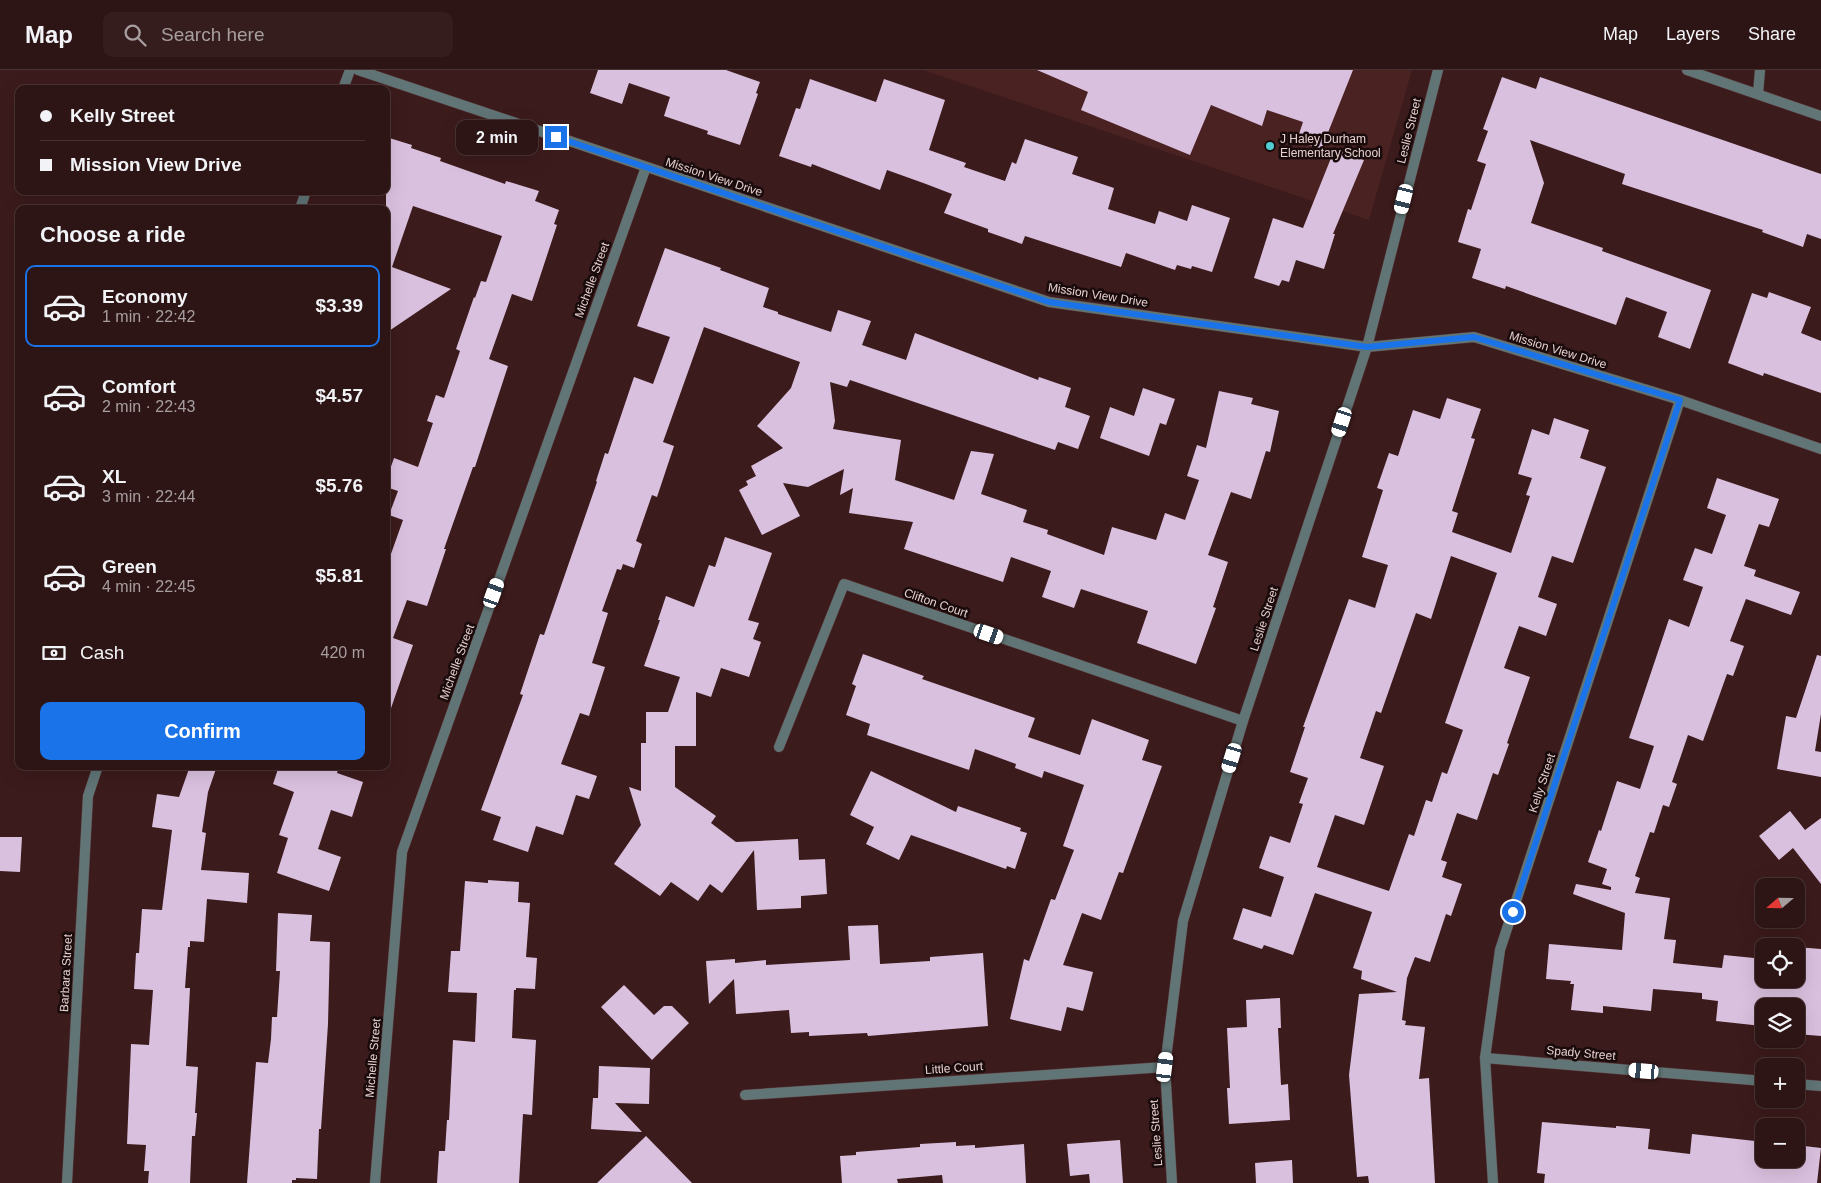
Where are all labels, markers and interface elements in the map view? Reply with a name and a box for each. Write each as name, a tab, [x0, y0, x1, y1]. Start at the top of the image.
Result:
search box	[103, 12, 453, 57]
text: Map	[25, 21, 73, 48]
icon: search	[121, 21, 149, 49]
text: Search here	[161, 24, 265, 45]
text: Map	[1603, 24, 1638, 44]
text: Layers	[1666, 24, 1720, 44]
text: Share	[1748, 24, 1796, 44]
street label: Leslie Street	[1394, 96, 1424, 165]
text: Kelly Street	[70, 105, 175, 126]
callout: 2 min	[456, 120, 538, 154]
route end	[545, 126, 567, 148]
text: 2 min	[476, 129, 518, 146]
place label: J Haley Durham Elementary School	[1280, 132, 1381, 160]
marker: J Haley Durham Elementary School	[1264, 140, 1276, 152]
text: Mission View Drive	[70, 154, 242, 175]
street label: Mission View Drive	[664, 155, 765, 199]
car	[1393, 183, 1414, 215]
text: Choose a ride	[40, 222, 185, 247]
street label: Michelle Street	[572, 240, 612, 320]
street label: Mission View Drive	[1047, 280, 1149, 310]
icon: car	[42, 284, 87, 329]
text: Economy	[102, 286, 188, 307]
text: $3.39	[315, 295, 363, 316]
text: 1 min · 22:42	[102, 308, 195, 325]
street label: Mission View Drive	[1508, 329, 1609, 372]
icon: car	[42, 374, 87, 419]
text: Comfort	[102, 376, 176, 397]
text: $4.57	[315, 385, 363, 406]
text: 2 min · 22:43	[102, 398, 195, 415]
car	[1330, 405, 1353, 439]
icon: car	[42, 464, 87, 509]
text: XL	[102, 466, 126, 487]
text: $5.76	[315, 475, 363, 496]
text: 3 min · 22:44	[102, 488, 195, 505]
icon: car	[42, 554, 87, 599]
text: Green	[102, 556, 157, 577]
text: $5.81	[315, 565, 363, 586]
car	[481, 576, 506, 610]
text: 4 min · 22:45	[102, 578, 195, 595]
street label: Leslie Street	[1247, 584, 1281, 653]
street label: Clifton Court	[902, 586, 970, 621]
street label: Michelle Street	[437, 622, 477, 702]
car	[972, 622, 1005, 646]
icon: cash	[40, 639, 68, 667]
text: Cash	[80, 642, 124, 663]
text: 420 m	[321, 644, 365, 661]
button: Confirm	[40, 702, 365, 760]
car	[1220, 741, 1243, 775]
street label: Kelly Street	[1526, 751, 1558, 814]
north arrow	[1755, 878, 1805, 928]
map controls	[1755, 878, 1805, 1168]
route start	[1502, 901, 1524, 923]
street label: Barbara Street	[57, 933, 75, 1012]
button: locate	[1755, 938, 1805, 988]
button: layers	[1755, 998, 1805, 1048]
street label: Michelle Street	[363, 1017, 383, 1098]
street label: Spady Street	[1546, 1043, 1617, 1063]
car	[1155, 1051, 1174, 1083]
button: +	[1755, 1058, 1805, 1108]
street label: Little Court	[925, 1059, 984, 1077]
car	[1628, 1062, 1659, 1080]
street label: Leslie Street	[1147, 1099, 1165, 1167]
button: −	[1755, 1118, 1805, 1168]

